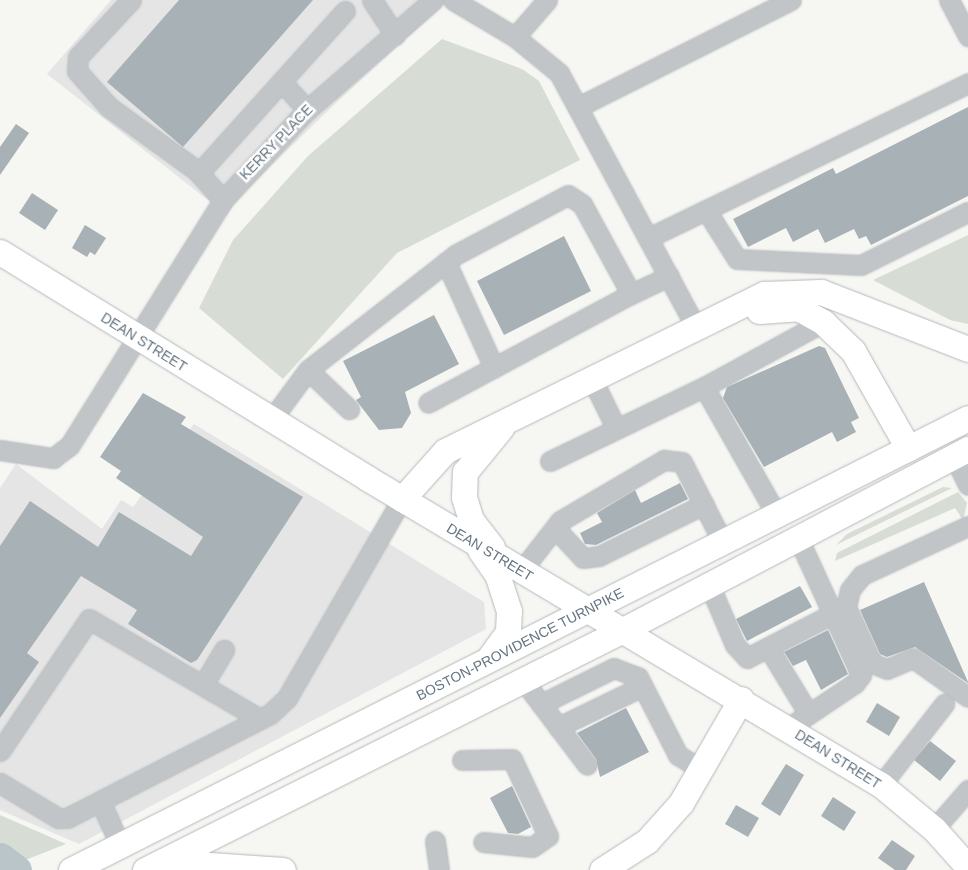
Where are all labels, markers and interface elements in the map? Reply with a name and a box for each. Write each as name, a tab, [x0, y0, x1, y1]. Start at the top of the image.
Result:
street label: KERRY PLACE	[236, 101, 316, 183]
street label: DEAN STREET	[98, 309, 190, 375]
street label: DEAN STREET	[444, 520, 536, 584]
street label: BOSTON-PROVIDENCE TURNPIKE	[413, 584, 627, 704]
street label: DEAN STREET	[792, 726, 884, 792]

